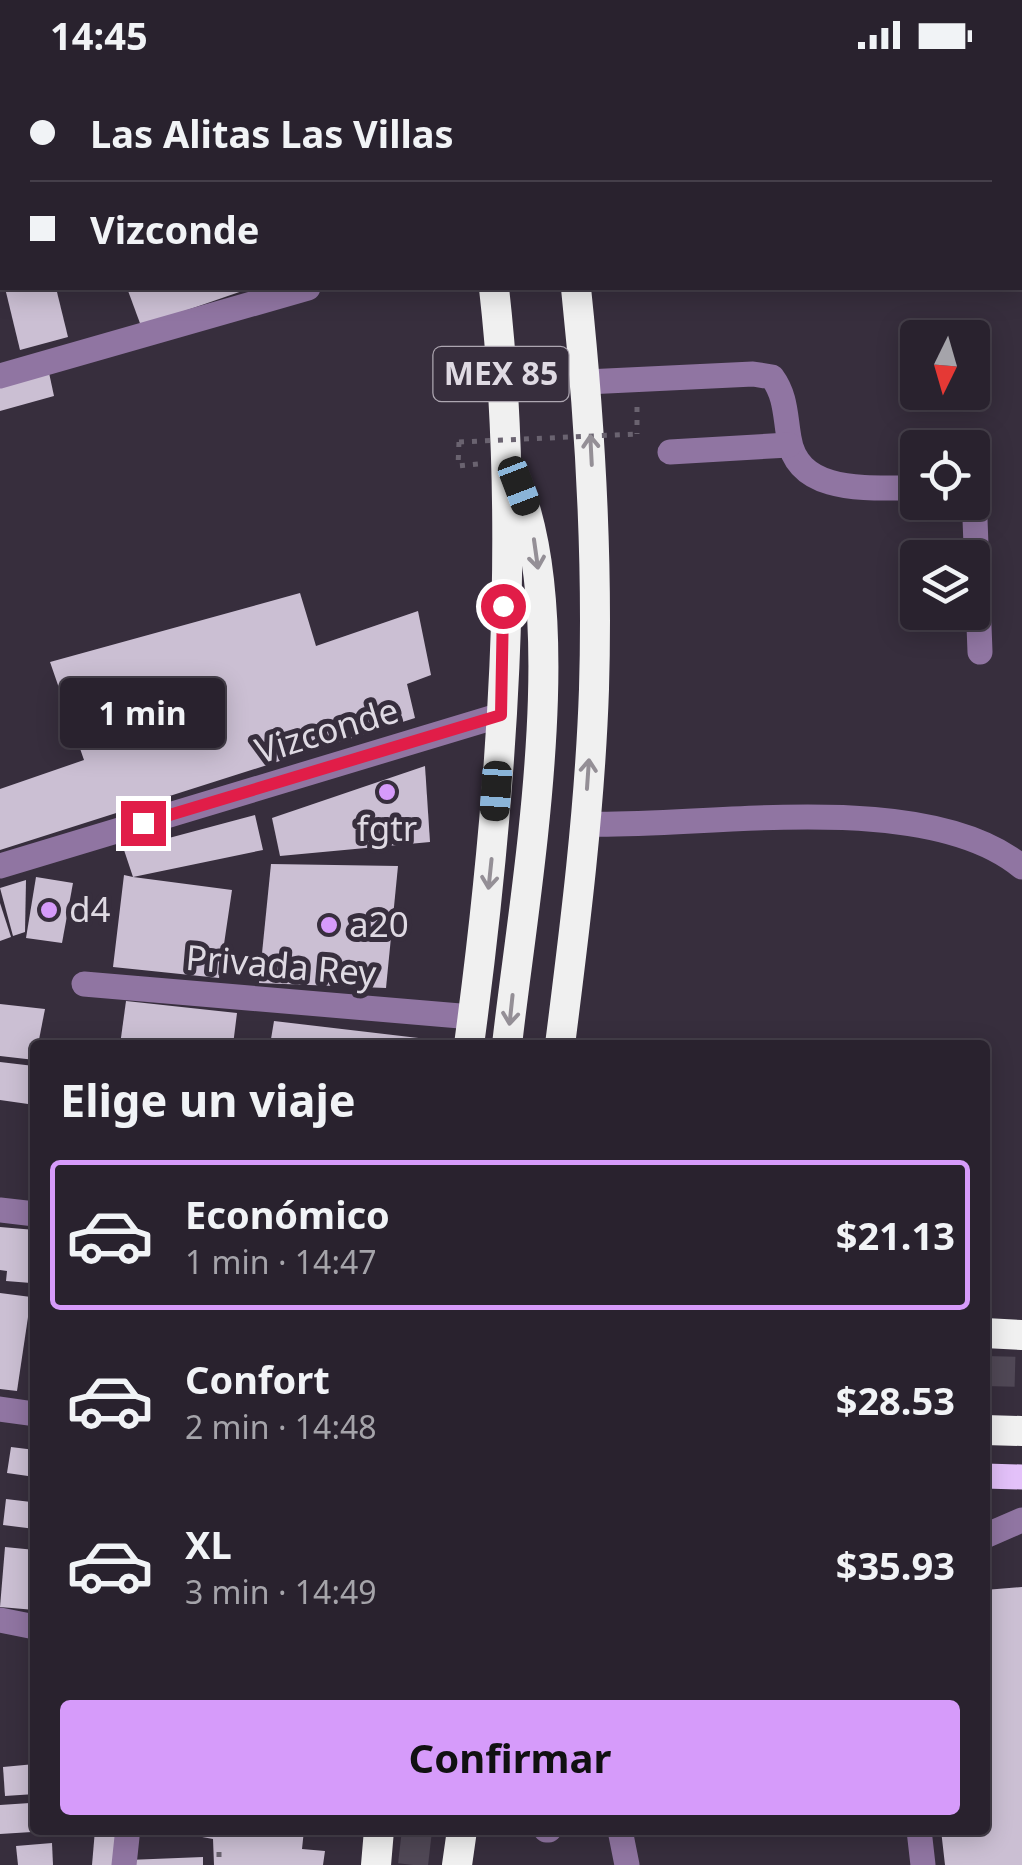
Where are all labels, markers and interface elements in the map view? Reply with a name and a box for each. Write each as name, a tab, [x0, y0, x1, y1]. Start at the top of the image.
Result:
text: 14:45	[50, 9, 148, 61]
text: Las Alitas Las Villas	[90, 107, 454, 159]
text: Vizconde	[90, 203, 260, 255]
north arrow	[900, 320, 990, 410]
map controls	[900, 320, 990, 630]
road number: MEX 85	[434, 347, 568, 401]
button: locate	[900, 430, 990, 520]
one-way arrow	[581, 434, 600, 466]
car	[494, 453, 544, 519]
one-way arrow	[527, 537, 545, 570]
button: layers	[900, 540, 990, 630]
route start	[481, 584, 526, 629]
callout: 1 min	[61, 678, 226, 748]
street label: Vizconde	[249, 686, 404, 774]
text: 1 min	[98, 691, 187, 734]
one-way arrow	[578, 759, 597, 791]
car	[479, 760, 513, 822]
marker: fgtr	[376, 781, 398, 803]
route end	[121, 801, 166, 846]
place label: fgtr	[357, 804, 417, 851]
one-way arrow	[480, 857, 499, 889]
place label: d4	[69, 885, 111, 932]
marker: d4	[38, 899, 60, 921]
place label: a20	[349, 900, 409, 947]
marker: a20	[318, 914, 340, 936]
street label: Privada Rey	[184, 933, 378, 996]
one-way arrow	[501, 993, 520, 1025]
text: Elige un viaje	[60, 1069, 356, 1130]
text: Económico	[185, 1188, 390, 1240]
icon: car	[65, 1190, 155, 1280]
text: $21.13	[836, 1209, 955, 1261]
text: 1 min · 14:47	[185, 1240, 377, 1283]
text: Confort	[185, 1353, 330, 1405]
icon: car	[65, 1355, 155, 1445]
text: $28.53	[836, 1374, 955, 1426]
text: 2 min · 14:48	[185, 1405, 377, 1448]
text: XL	[185, 1518, 232, 1570]
icon: car	[65, 1520, 155, 1610]
text: $35.93	[836, 1539, 955, 1591]
text: 3 min · 14:49	[185, 1570, 377, 1613]
button: Confirmar	[60, 1700, 960, 1815]

